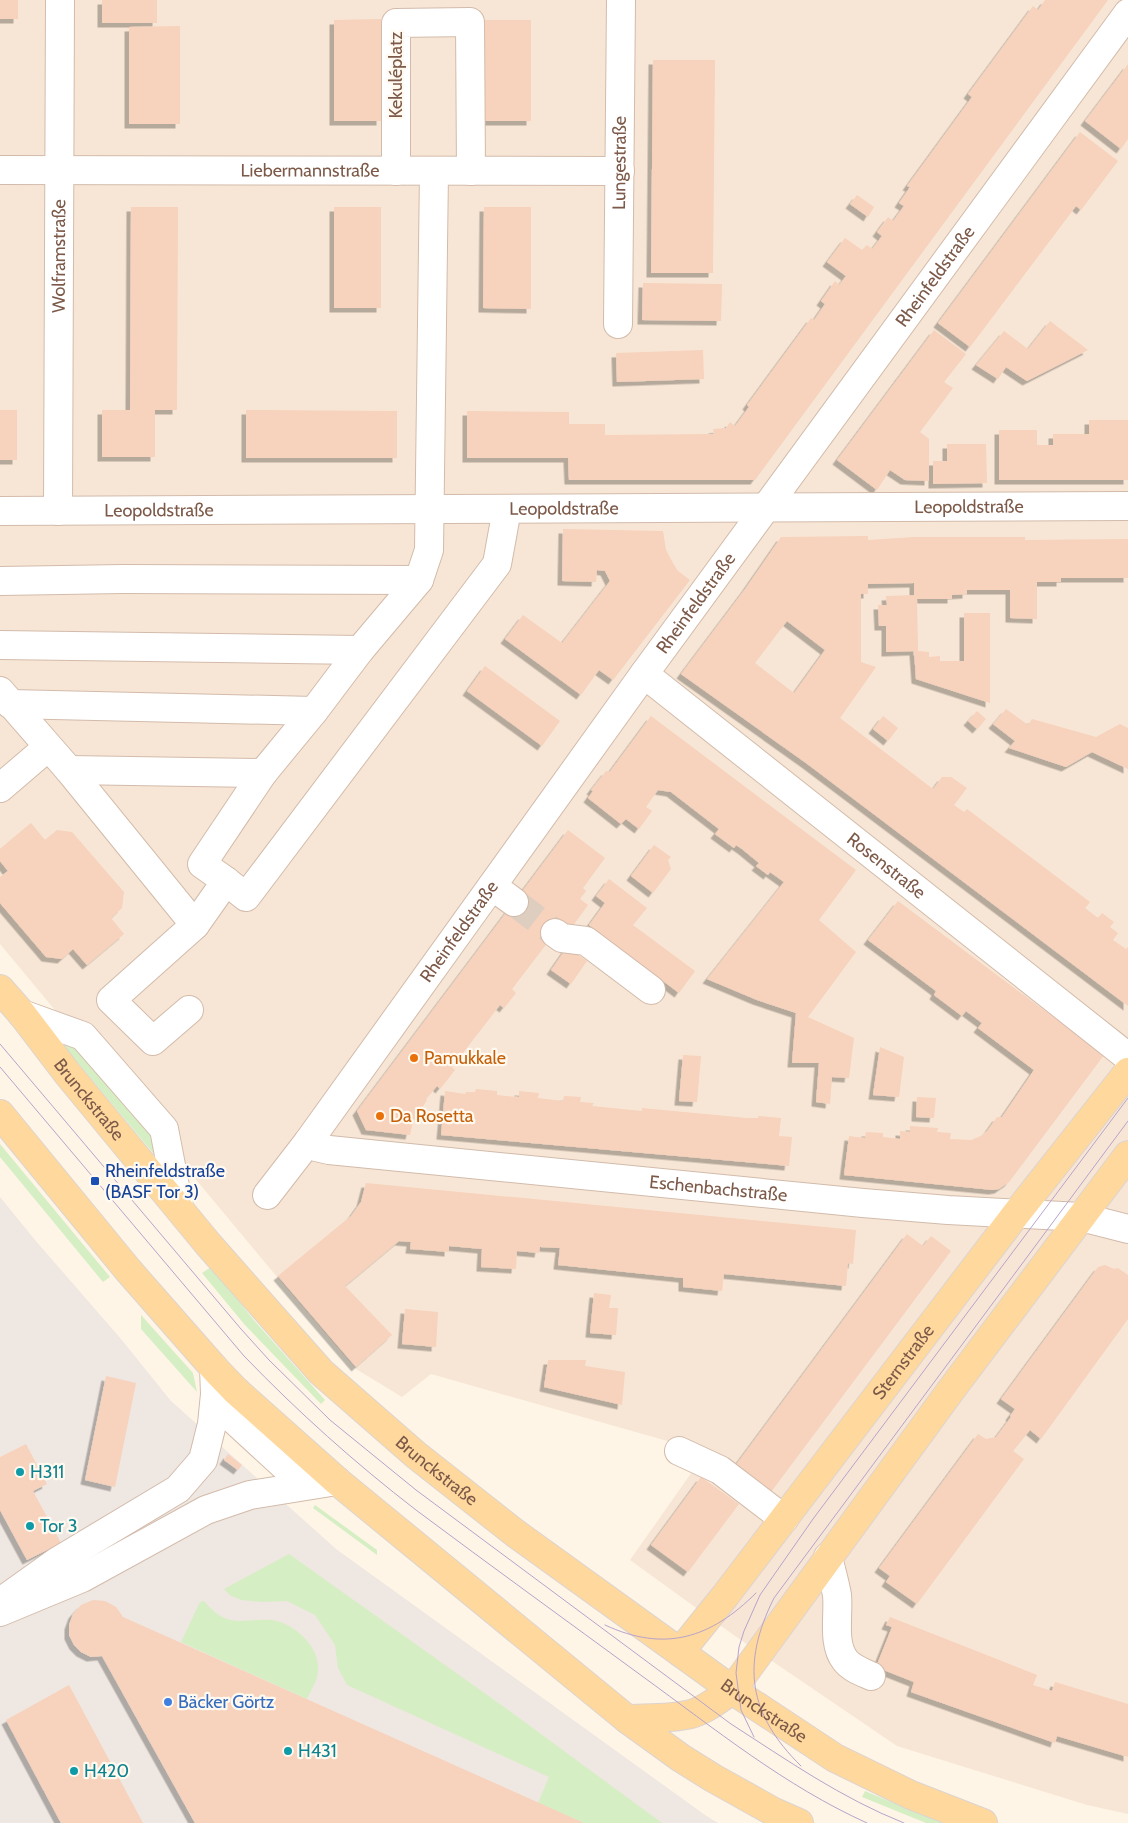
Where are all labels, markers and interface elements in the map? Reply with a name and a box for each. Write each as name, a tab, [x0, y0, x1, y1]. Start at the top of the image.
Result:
street label: Kekuléplatz	[385, 31, 407, 118]
street label: Lungestraße	[608, 116, 631, 210]
street label: Liebermannstraße	[241, 159, 379, 182]
street label: Wolframstraße	[48, 199, 70, 313]
street label: Rheinfeldstraße	[891, 221, 979, 331]
street label: Leopoldstraße	[914, 495, 1024, 518]
street label: Leopoldstraße	[509, 497, 619, 520]
street label: Leopoldstraße	[104, 499, 214, 522]
street label: Rheinfeldstraße	[652, 548, 740, 658]
street label: Rosenstraße	[842, 828, 930, 904]
street label: Rheinfeldstraße	[415, 876, 503, 987]
place label: Pamukkale	[424, 1047, 506, 1069]
marker: Pamukkale	[408, 1052, 420, 1064]
street label: Brunckstraße	[49, 1054, 129, 1145]
place label: Da Rosetta	[390, 1105, 474, 1127]
marker: Da Rosetta	[374, 1110, 386, 1122]
place label: Rheinfeldstraße (BASF Tor 3)	[105, 1160, 225, 1203]
street label: Eschenbachstraße	[648, 1171, 788, 1206]
marker: Rheinfeldstraße (BASF Tor 3)	[89, 1175, 101, 1187]
street label: Sternstraße	[868, 1320, 939, 1404]
street label: Brunckstraße	[391, 1431, 482, 1510]
place label: H311	[30, 1461, 64, 1483]
marker: H311	[14, 1466, 26, 1478]
place label: Tor 3	[40, 1515, 78, 1537]
marker: Tor 3	[24, 1520, 36, 1532]
street label: Brunckstraße	[716, 1674, 811, 1748]
place label: Bäcker Görtz	[178, 1691, 275, 1713]
marker: Bäcker Görtz	[162, 1696, 174, 1708]
place label: H431	[298, 1740, 337, 1762]
marker: H431	[282, 1745, 294, 1757]
place label: H420	[84, 1760, 129, 1782]
marker: H420	[68, 1765, 80, 1777]

